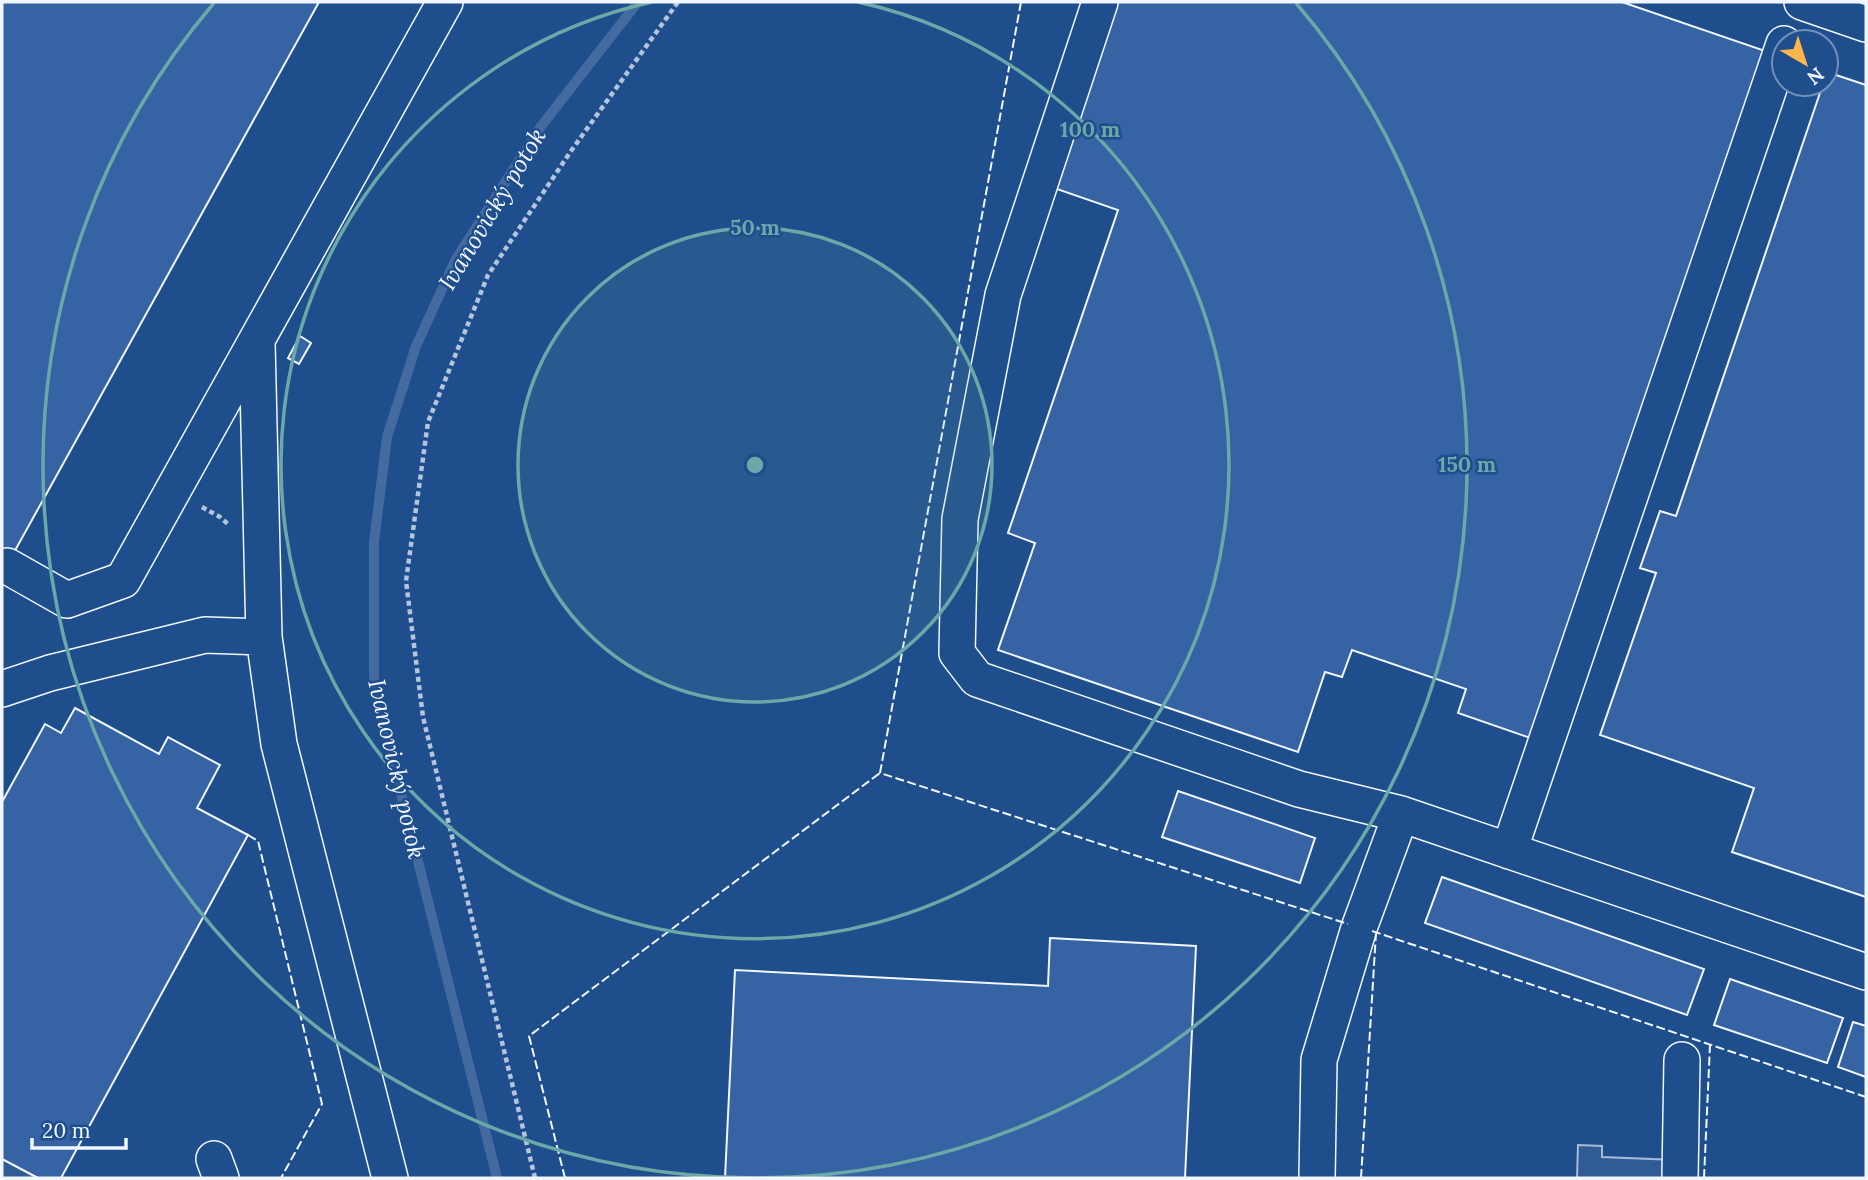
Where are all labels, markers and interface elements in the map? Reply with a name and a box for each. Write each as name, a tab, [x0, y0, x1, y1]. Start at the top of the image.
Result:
north arrow	[1770, 28, 1840, 98]
text: N	[1802, 62, 1829, 90]
text: 100 m	[1060, 116, 1120, 143]
water label: Ivanovický potok	[431, 122, 553, 296]
text: 50 m	[730, 214, 780, 241]
text: 150 m	[1438, 451, 1496, 478]
centre of rings	[743, 453, 767, 477]
water label: Ivanovický potok	[361, 676, 433, 862]
scale bar	[32, 1106, 126, 1150]
text: 20 m	[42, 1117, 91, 1144]

